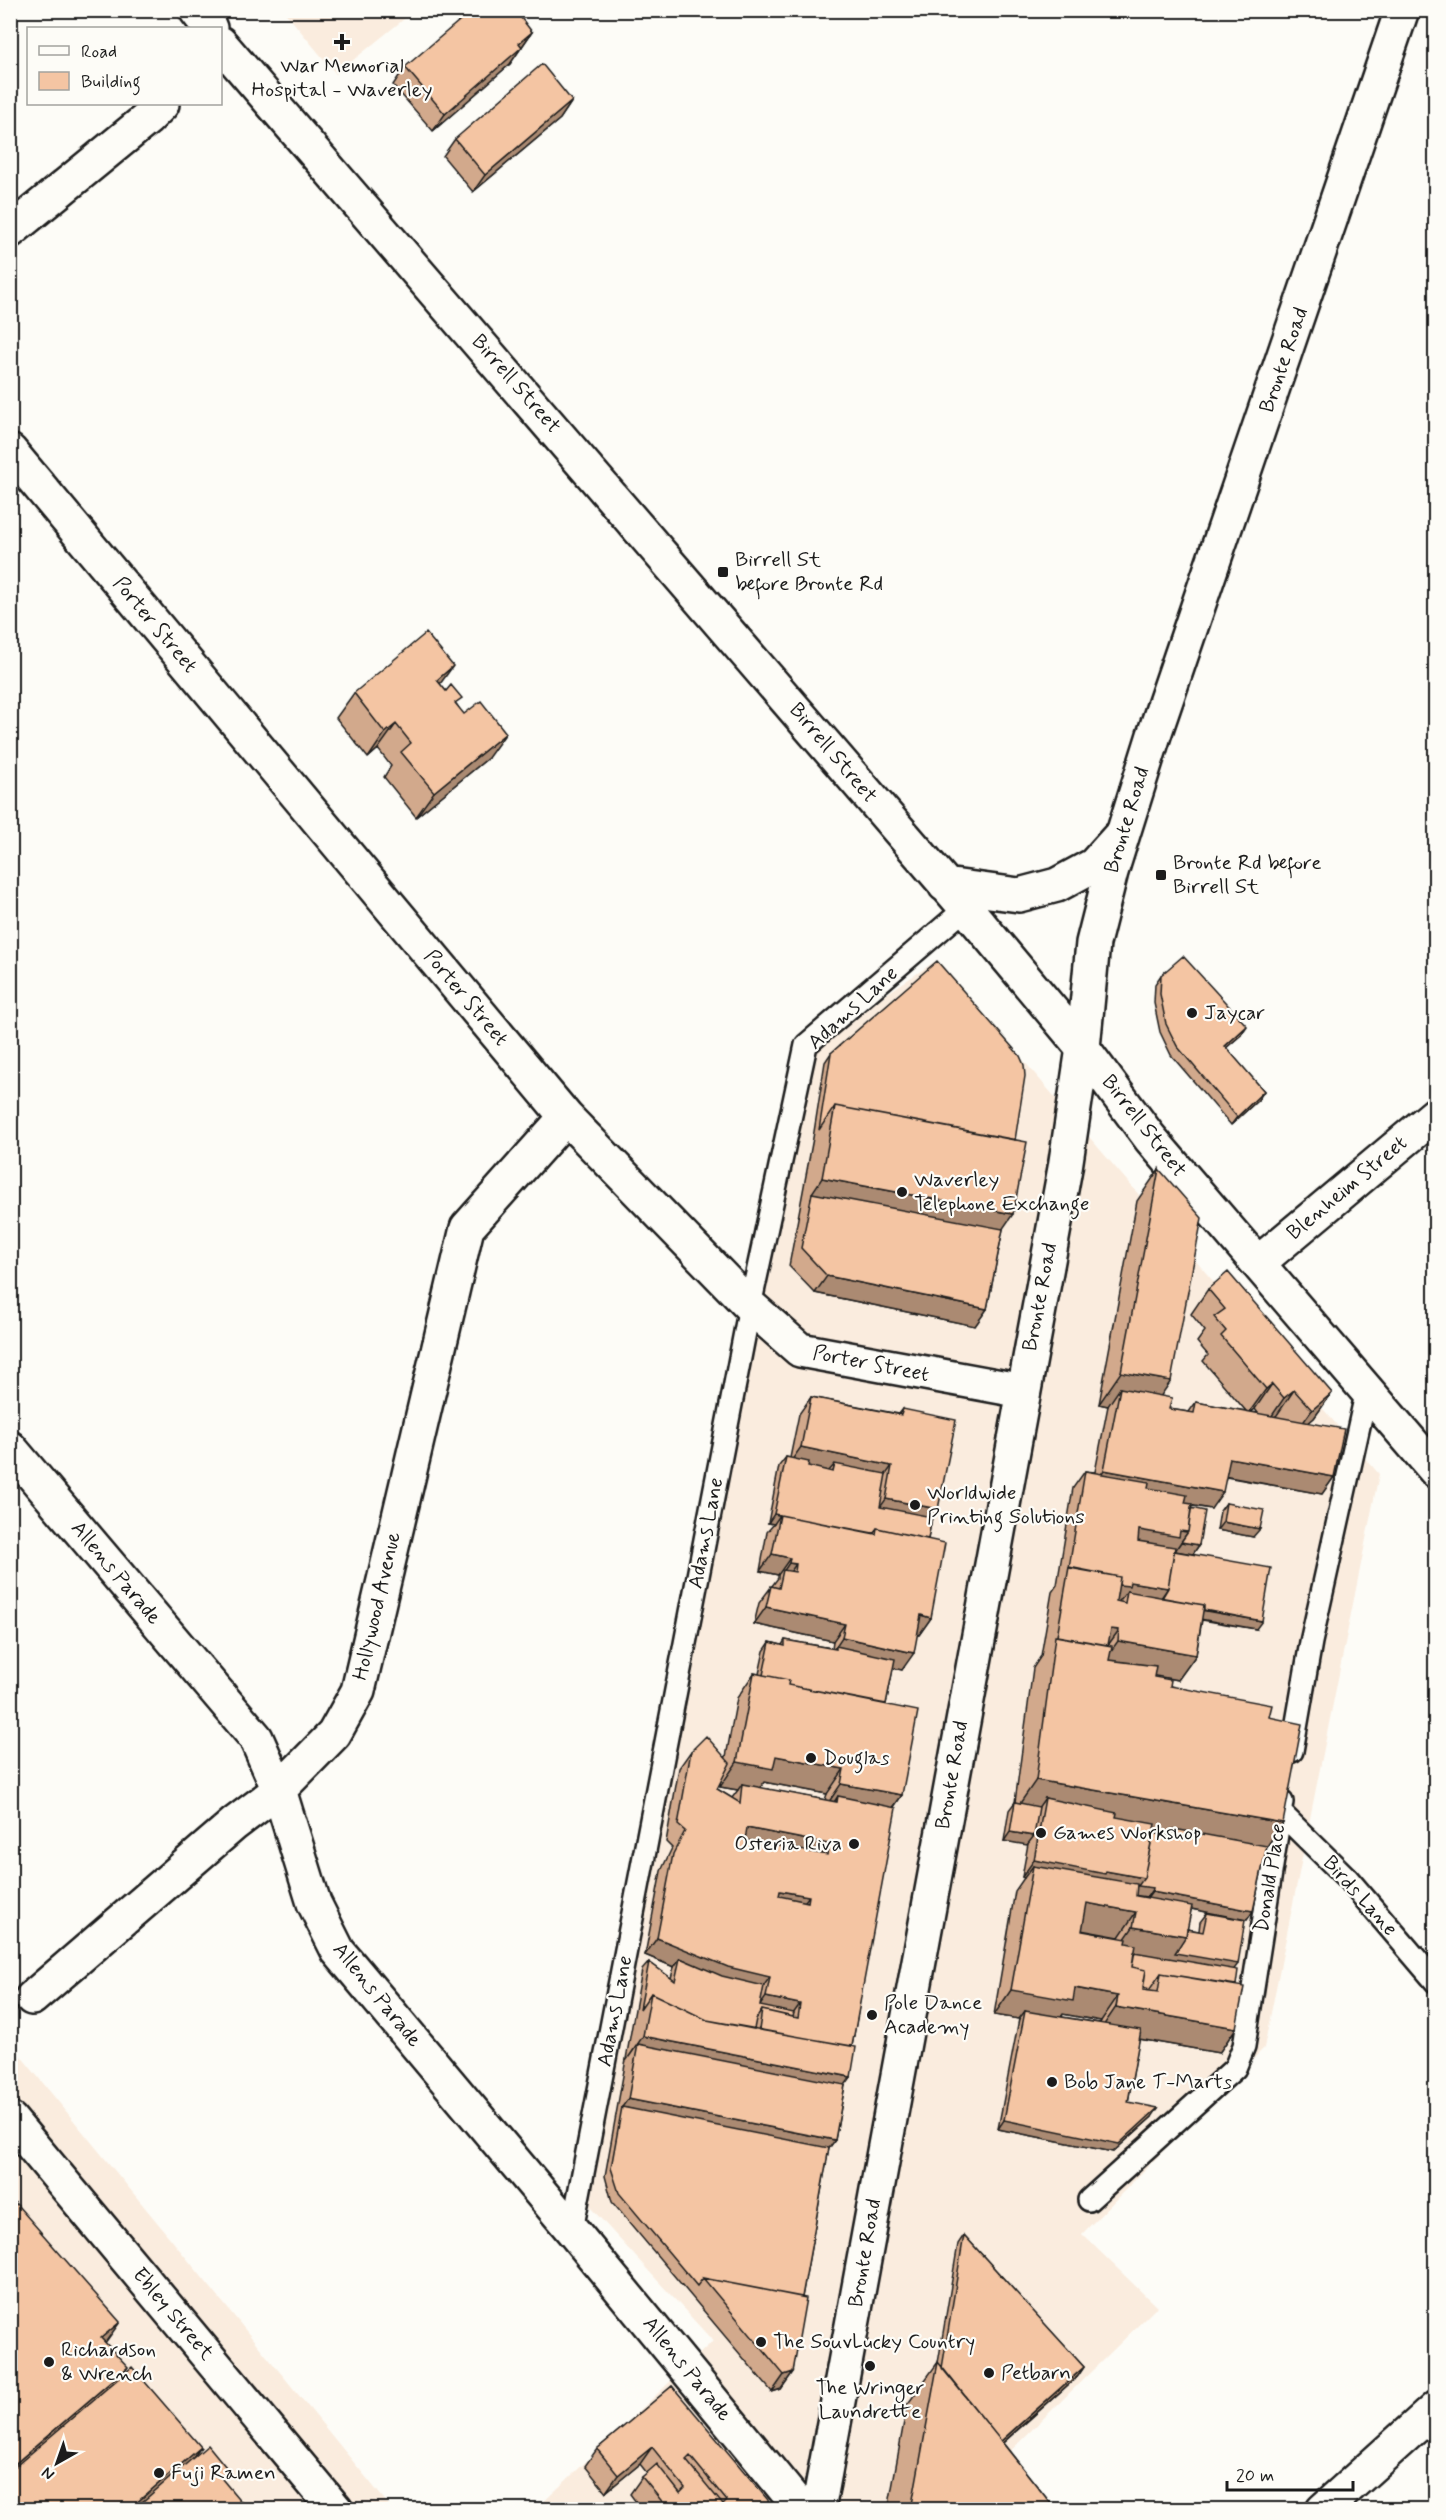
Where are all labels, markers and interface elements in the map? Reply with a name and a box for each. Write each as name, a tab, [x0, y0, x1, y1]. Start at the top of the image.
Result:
legend	[27, 27, 222, 105]
marker: War Memorial Hospital - Waverley	[333, 33, 351, 51]
text: Road	[81, 40, 117, 64]
place label: War Memorial Hospital - Waverley	[252, 52, 432, 104]
text: Building	[81, 70, 141, 96]
street label: Bronte Road	[1253, 304, 1315, 416]
street label: Birrell Street	[465, 328, 567, 440]
place label: Birrell St before Bronte Rd	[735, 546, 883, 600]
marker: Birrell St before Bronte Rd	[716, 565, 730, 579]
street label: Porter Street	[106, 571, 204, 679]
street label: Birrell Street	[783, 697, 883, 809]
street label: Bronte Road	[1098, 763, 1156, 877]
place label: Bronte Rd before Birrell St	[1173, 849, 1322, 901]
marker: Bronte Rd before Birrell St	[1154, 868, 1168, 882]
street label: Porter Street	[417, 944, 515, 1052]
street label: Adams Lane	[802, 960, 904, 1056]
place label: Jaycar	[1204, 999, 1265, 1027]
marker: Jaycar	[1185, 1006, 1199, 1020]
street label: Birrell Street	[1095, 1069, 1193, 1183]
street label: Blenheim Street	[1281, 1129, 1413, 1247]
place label: Waverley Telephone Exchange	[914, 1166, 1089, 1220]
marker: Waverley Telephone Exchange	[895, 1185, 909, 1199]
street label: Bronte Road	[1016, 1240, 1064, 1354]
street label: Porter Street	[810, 1339, 932, 1389]
street label: Adams Lane	[682, 1475, 730, 1591]
place label: Worldwide Printing Solutions	[927, 1479, 1085, 1533]
marker: Worldwide Printing Solutions	[908, 1498, 922, 1512]
street label: Allens Parade	[64, 1515, 168, 1631]
street label: Hollywood Avenue	[346, 1529, 408, 1683]
street label: Bronte Road	[929, 1719, 975, 1831]
place label: Douglas	[823, 1744, 890, 1774]
marker: Douglas	[804, 1751, 818, 1765]
place label: Games Workshop	[1053, 1819, 1202, 1847]
street label: Donald Place	[1248, 1821, 1292, 1935]
marker: Games Workshop	[1034, 1826, 1048, 1840]
place label: Osteria Riva	[734, 1830, 842, 1858]
marker: Osteria Riva	[847, 1837, 861, 1851]
street label: Birds Lane	[1316, 1850, 1404, 1942]
street label: Allens Parade	[326, 1937, 428, 2053]
street label: Adams Lane	[591, 1953, 639, 2069]
place label: Pole Dance Academy	[884, 1989, 982, 2041]
marker: Pole Dance Academy	[865, 2008, 879, 2022]
place label: Bob Jane T-Marts	[1064, 2068, 1232, 2096]
marker: Bob Jane T-Marts	[1045, 2075, 1059, 2089]
street label: Bronte Road	[842, 2197, 888, 2309]
street label: Ebley Street	[126, 2262, 221, 2367]
street label: Allens Parade	[636, 2311, 738, 2427]
place label: The SouvLucky Country	[773, 2328, 975, 2356]
marker: The SouvLucky Country	[754, 2335, 768, 2349]
place label: Richardson & Wrench	[61, 2336, 156, 2388]
marker: Richardson & Wrench	[42, 2355, 56, 2369]
marker: The Wringer Laundrette	[863, 2359, 877, 2373]
place label: Petbarn	[1001, 2359, 1071, 2387]
marker: Petbarn	[982, 2366, 996, 2380]
place label: The Wringer Laundrette	[816, 2374, 925, 2426]
north arrow	[27, 2433, 87, 2493]
scale bar	[1227, 2454, 1353, 2492]
place label: Fuji Ramen	[171, 2459, 276, 2487]
text: N	[37, 2462, 59, 2485]
text: 20 m	[1236, 2464, 1274, 2488]
marker: Fuji Ramen	[152, 2466, 166, 2480]

